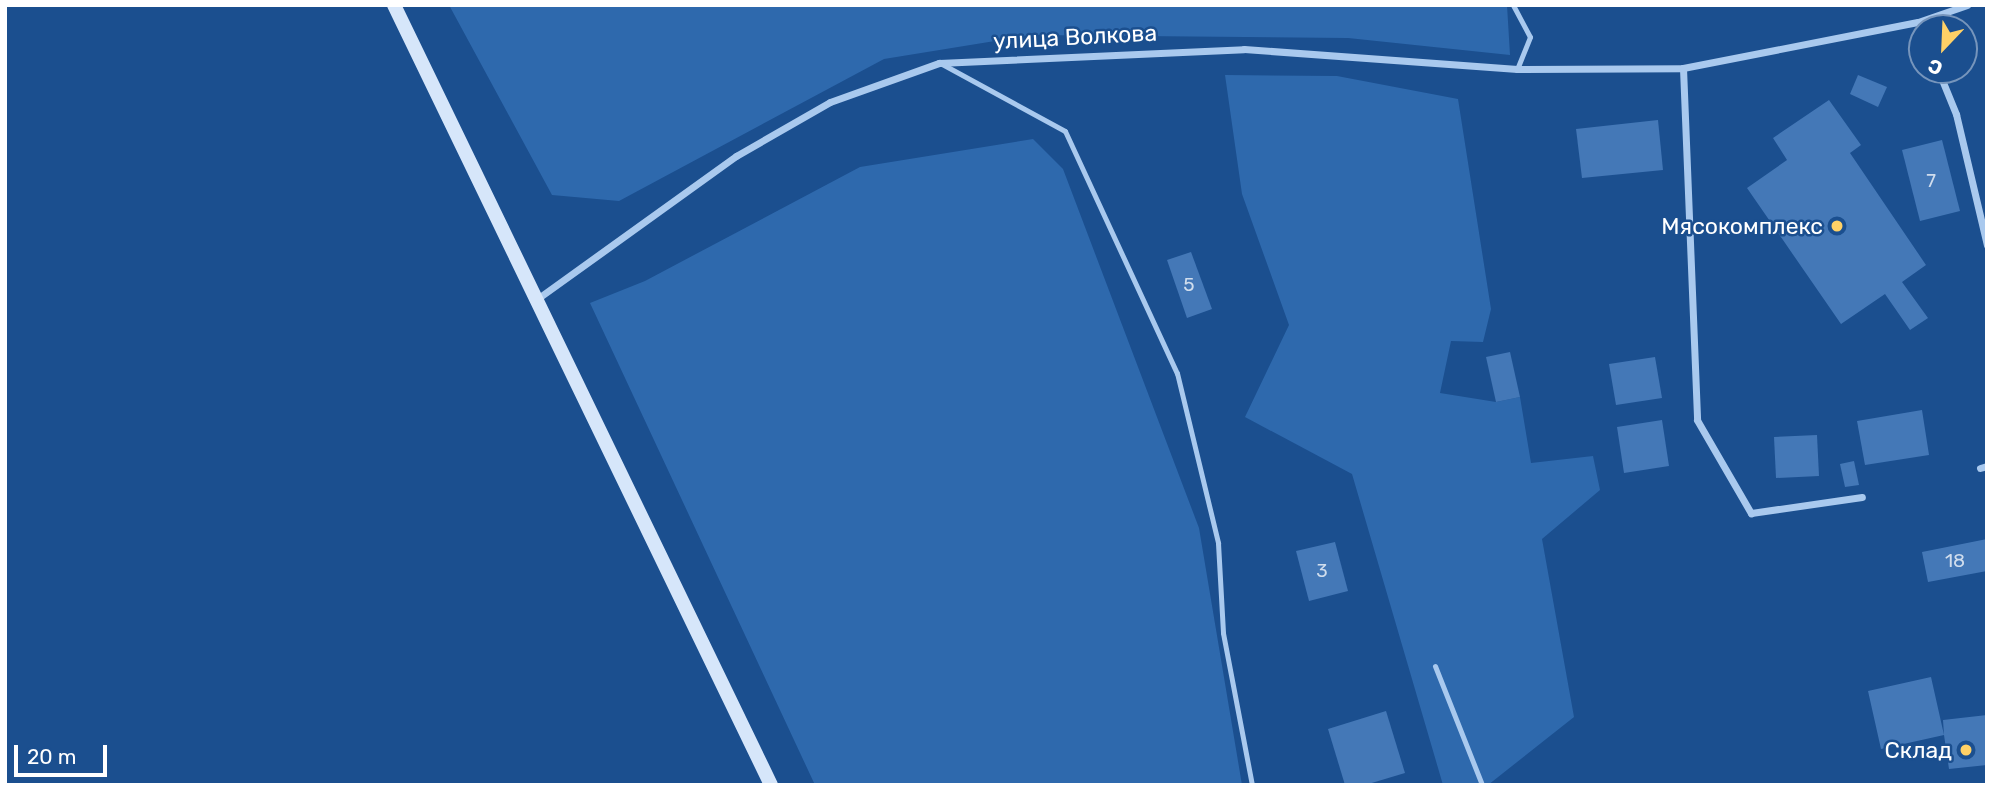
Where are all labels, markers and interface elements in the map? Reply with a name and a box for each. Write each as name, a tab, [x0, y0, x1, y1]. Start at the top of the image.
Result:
north arrow	[1908, 14, 1978, 84]
street label: улица Волкова	[992, 19, 1158, 55]
text: С	[1925, 54, 1946, 80]
house number: 7	[1926, 170, 1936, 192]
place label: Мясокомплекс	[1661, 212, 1823, 240]
marker: Мясокомплекс	[1829, 218, 1845, 234]
house number: 5	[1183, 274, 1195, 296]
house number: 18	[1945, 550, 1965, 572]
house number: 3	[1316, 560, 1328, 582]
scale bar	[18, 730, 110, 774]
place label: Склад	[1885, 736, 1952, 764]
marker: Склад	[1958, 742, 1974, 758]
text: 20 m	[27, 744, 76, 769]

